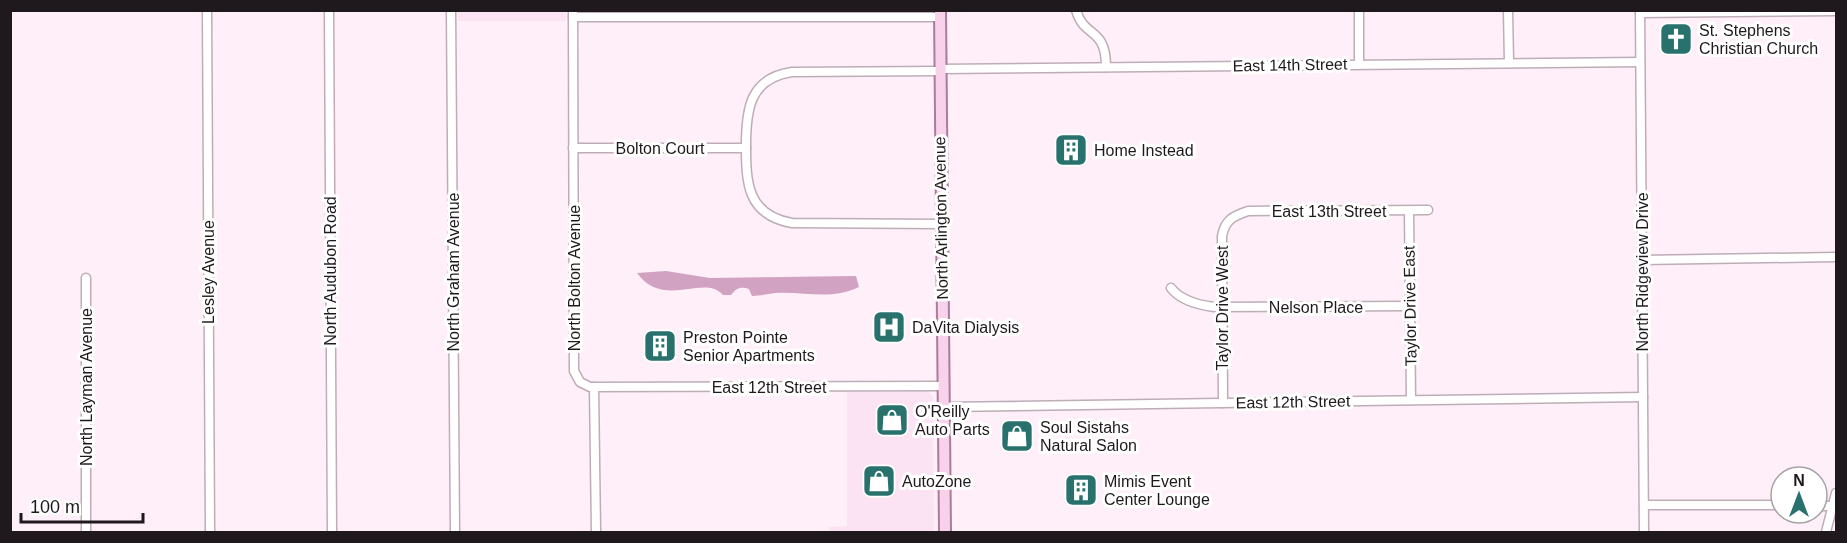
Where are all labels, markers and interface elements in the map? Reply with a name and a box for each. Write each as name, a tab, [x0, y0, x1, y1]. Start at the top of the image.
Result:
church icon: St. Stephens Christian Church	[1658, 21, 1694, 57]
place label: St. Stephens Christian Church	[1699, 22, 1818, 57]
street label: East 14th Street	[1232, 55, 1348, 74]
building icon: Home Instead	[1053, 132, 1089, 168]
street label: North Arlington Avenue	[931, 136, 951, 300]
street label: Bolton Court	[616, 140, 705, 157]
place label: Home Instead	[1094, 142, 1194, 159]
street label: North Graham Avenue	[445, 192, 462, 351]
street label: North Ridgeview Drive	[1634, 192, 1651, 352]
street label: North Audubon Road	[322, 196, 339, 346]
street label: East 13th Street	[1272, 203, 1387, 220]
street label: North Bolton Avenue	[566, 205, 583, 351]
street label: Lesley Avenue	[200, 220, 217, 324]
street label: Taylor Drive West	[1214, 245, 1231, 371]
street label: Taylor Drive East	[1400, 245, 1420, 367]
street label: Nelson Place	[1269, 299, 1363, 316]
street label: North Layman Avenue	[78, 308, 95, 466]
hospital icon: DaVita Dialysis	[871, 309, 907, 345]
place label: DaVita Dialysis	[912, 319, 1019, 336]
building icon: Preston Pointe Senior Apartments	[642, 328, 678, 364]
place label: Preston Pointe Senior Apartments	[683, 329, 815, 364]
street label: East 12th Street	[712, 379, 827, 396]
street label: East 12th Street	[1235, 392, 1351, 411]
shop icon: O'Reilly Auto Parts	[874, 402, 910, 438]
place label: O'Reilly Auto Parts	[915, 403, 990, 438]
shop icon: Soul Sistahs Natural Salon	[999, 418, 1035, 454]
place label: Soul Sistahs Natural Salon	[1040, 419, 1137, 454]
shop icon: AutoZone	[861, 463, 897, 499]
north arrow	[1769, 465, 1829, 525]
building icon: Mimis Event Center Lounge	[1063, 472, 1099, 508]
text: N	[1793, 472, 1805, 489]
place label: AutoZone	[902, 473, 971, 490]
place label: Mimis Event Center Lounge	[1104, 473, 1210, 508]
scale bar	[21, 486, 142, 524]
text: 100 m	[30, 497, 80, 517]

